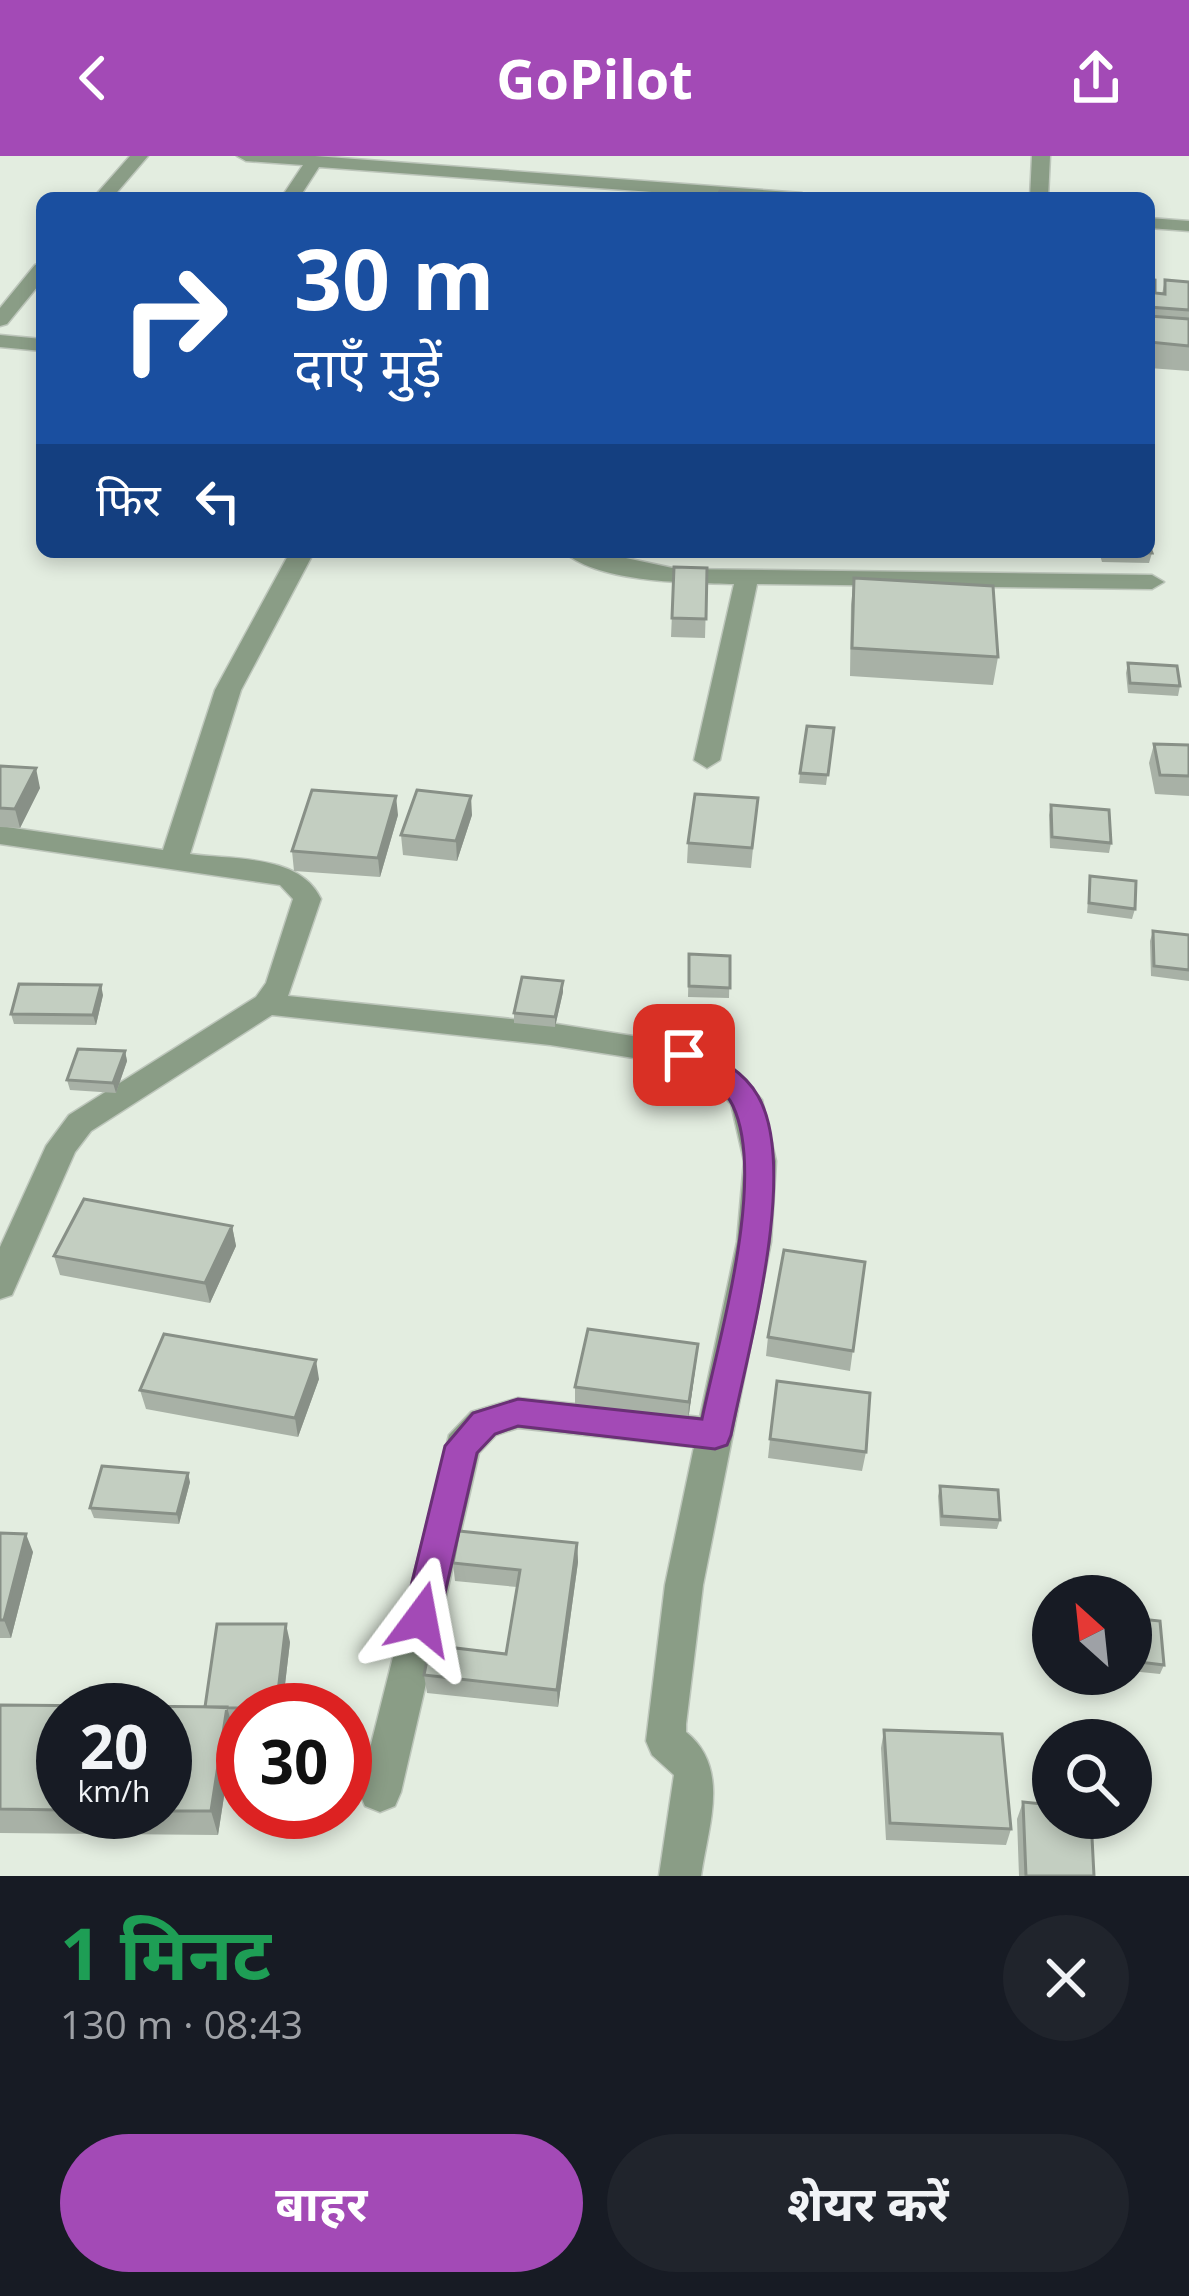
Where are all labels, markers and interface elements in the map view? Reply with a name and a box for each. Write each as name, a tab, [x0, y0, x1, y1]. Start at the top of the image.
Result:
text: GoPilot	[496, 41, 693, 115]
icon: back	[60, 45, 126, 111]
icon: share	[1063, 45, 1129, 111]
text: 30 m	[294, 220, 494, 335]
icon: right	[96, 240, 252, 396]
text: दाएँ मुड़ें	[294, 329, 442, 403]
text: फिर	[96, 468, 161, 529]
icon: left	[185, 468, 251, 534]
pin	[633, 1004, 735, 1106]
icon: arrive	[651, 1022, 717, 1088]
position arrow	[358, 1556, 484, 1682]
north arrow	[1032, 1575, 1152, 1695]
map controls	[1032, 1575, 1152, 1839]
speed limit sign: 30	[216, 1683, 372, 1839]
text: 20	[80, 1705, 148, 1787]
button: search	[1032, 1719, 1152, 1839]
text: km/h	[78, 1770, 150, 1811]
text: 1 मिनट	[60, 1903, 271, 2001]
button: close	[1003, 1915, 1129, 2041]
text: 130 m · 08:43	[60, 1997, 303, 2050]
button: बाहर	[60, 2134, 583, 2272]
button: शेयर करें	[607, 2134, 1129, 2272]

